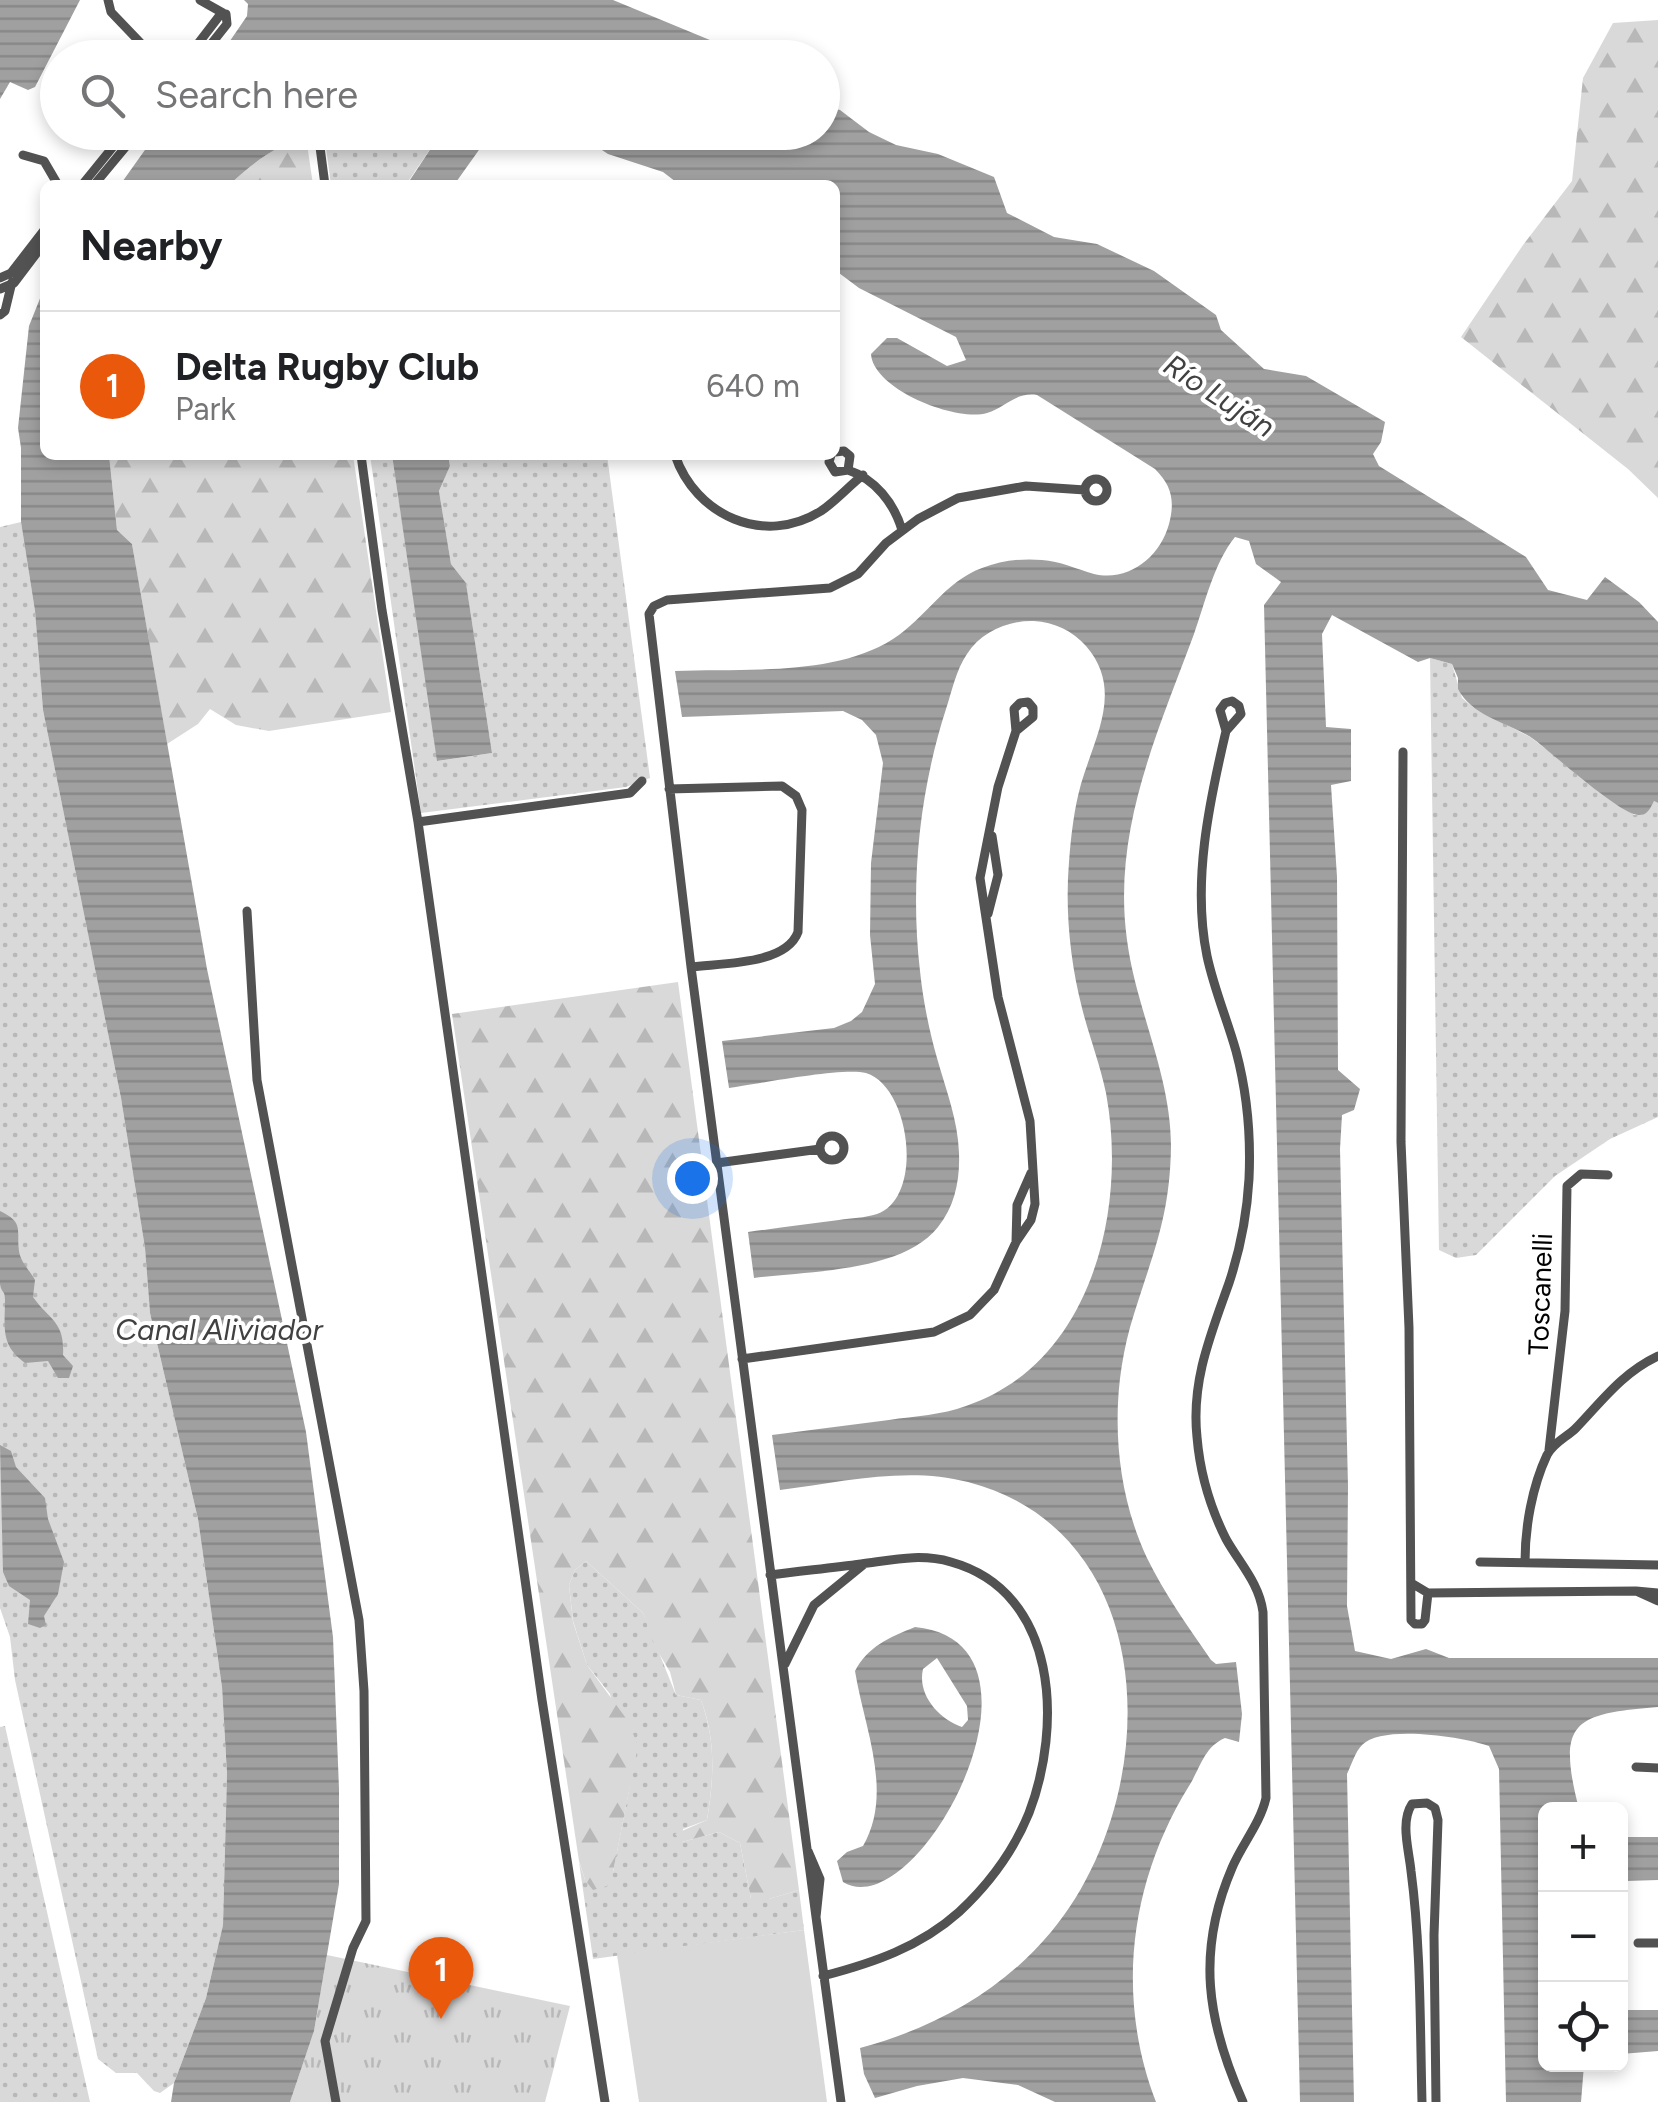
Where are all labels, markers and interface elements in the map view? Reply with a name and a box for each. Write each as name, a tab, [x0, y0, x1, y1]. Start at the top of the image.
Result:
search box	[40, 40, 840, 150]
icon: search	[75, 68, 130, 123]
text: Search here	[155, 72, 358, 118]
text: Nearby	[80, 220, 222, 271]
text: Delta Rugby Club	[175, 344, 479, 390]
water label: Río Luján	[1157, 346, 1282, 445]
text: 1	[106, 367, 119, 405]
text: 640 m	[706, 367, 800, 405]
text: Park	[175, 390, 236, 428]
your location	[667, 1153, 718, 1204]
street label: Toscanelli	[1521, 1232, 1559, 1356]
water label: Canal Aliviador	[115, 1311, 324, 1348]
map controls	[1538, 1802, 1628, 2072]
button: +	[1538, 1802, 1628, 1892]
button: −	[1538, 1892, 1628, 1982]
pin: 1	[408, 1936, 474, 2019]
button: locate	[1538, 1982, 1628, 2072]

